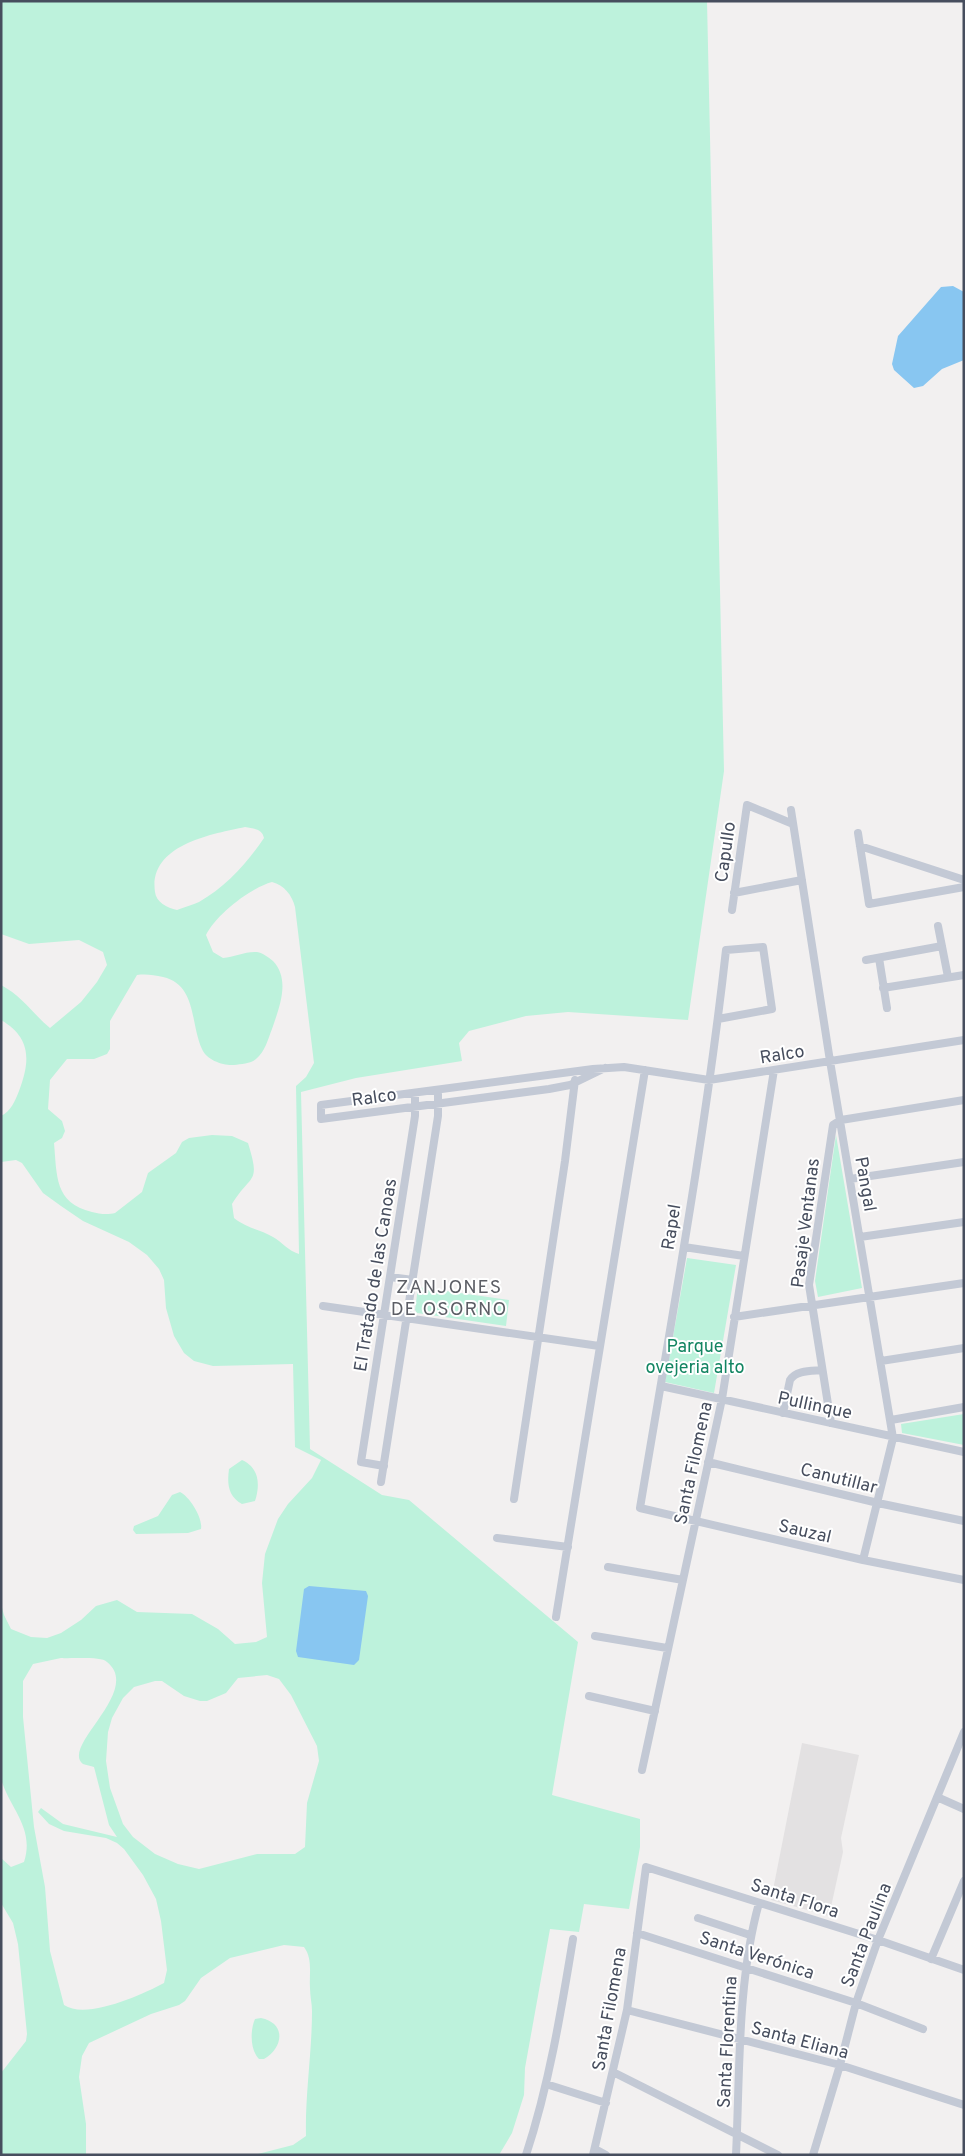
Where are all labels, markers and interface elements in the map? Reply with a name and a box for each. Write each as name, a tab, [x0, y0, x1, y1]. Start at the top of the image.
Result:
street label: Capullo	[711, 820, 742, 884]
street label: Ralco	[758, 1041, 806, 1070]
street label: Ralco	[350, 1084, 398, 1113]
street label: Pangal	[848, 1155, 881, 1214]
street label: Pasaje Ventanas	[787, 1157, 826, 1289]
street label: El Tratado de las Canoas	[350, 1177, 403, 1374]
street label: Rapel	[657, 1203, 687, 1252]
district label: ZANJONES DE OSORNO	[391, 1276, 507, 1322]
park label: Parque ovejeria alto	[645, 1336, 745, 1380]
street label: Pullinque	[775, 1387, 854, 1426]
street label: Santa Filomena	[670, 1400, 719, 1527]
street label: Canutillar	[798, 1459, 880, 1500]
street label: Sauzal	[776, 1515, 833, 1550]
street label: Santa Flora	[747, 1874, 842, 1925]
street label: Santa Paulina	[837, 1880, 898, 1991]
street label: Santa Verónica	[696, 1927, 817, 1986]
street label: Santa Filomena	[588, 1946, 633, 2073]
street label: Santa Florentina	[714, 1975, 743, 2109]
street label: Santa Eliana	[748, 2017, 851, 2066]

